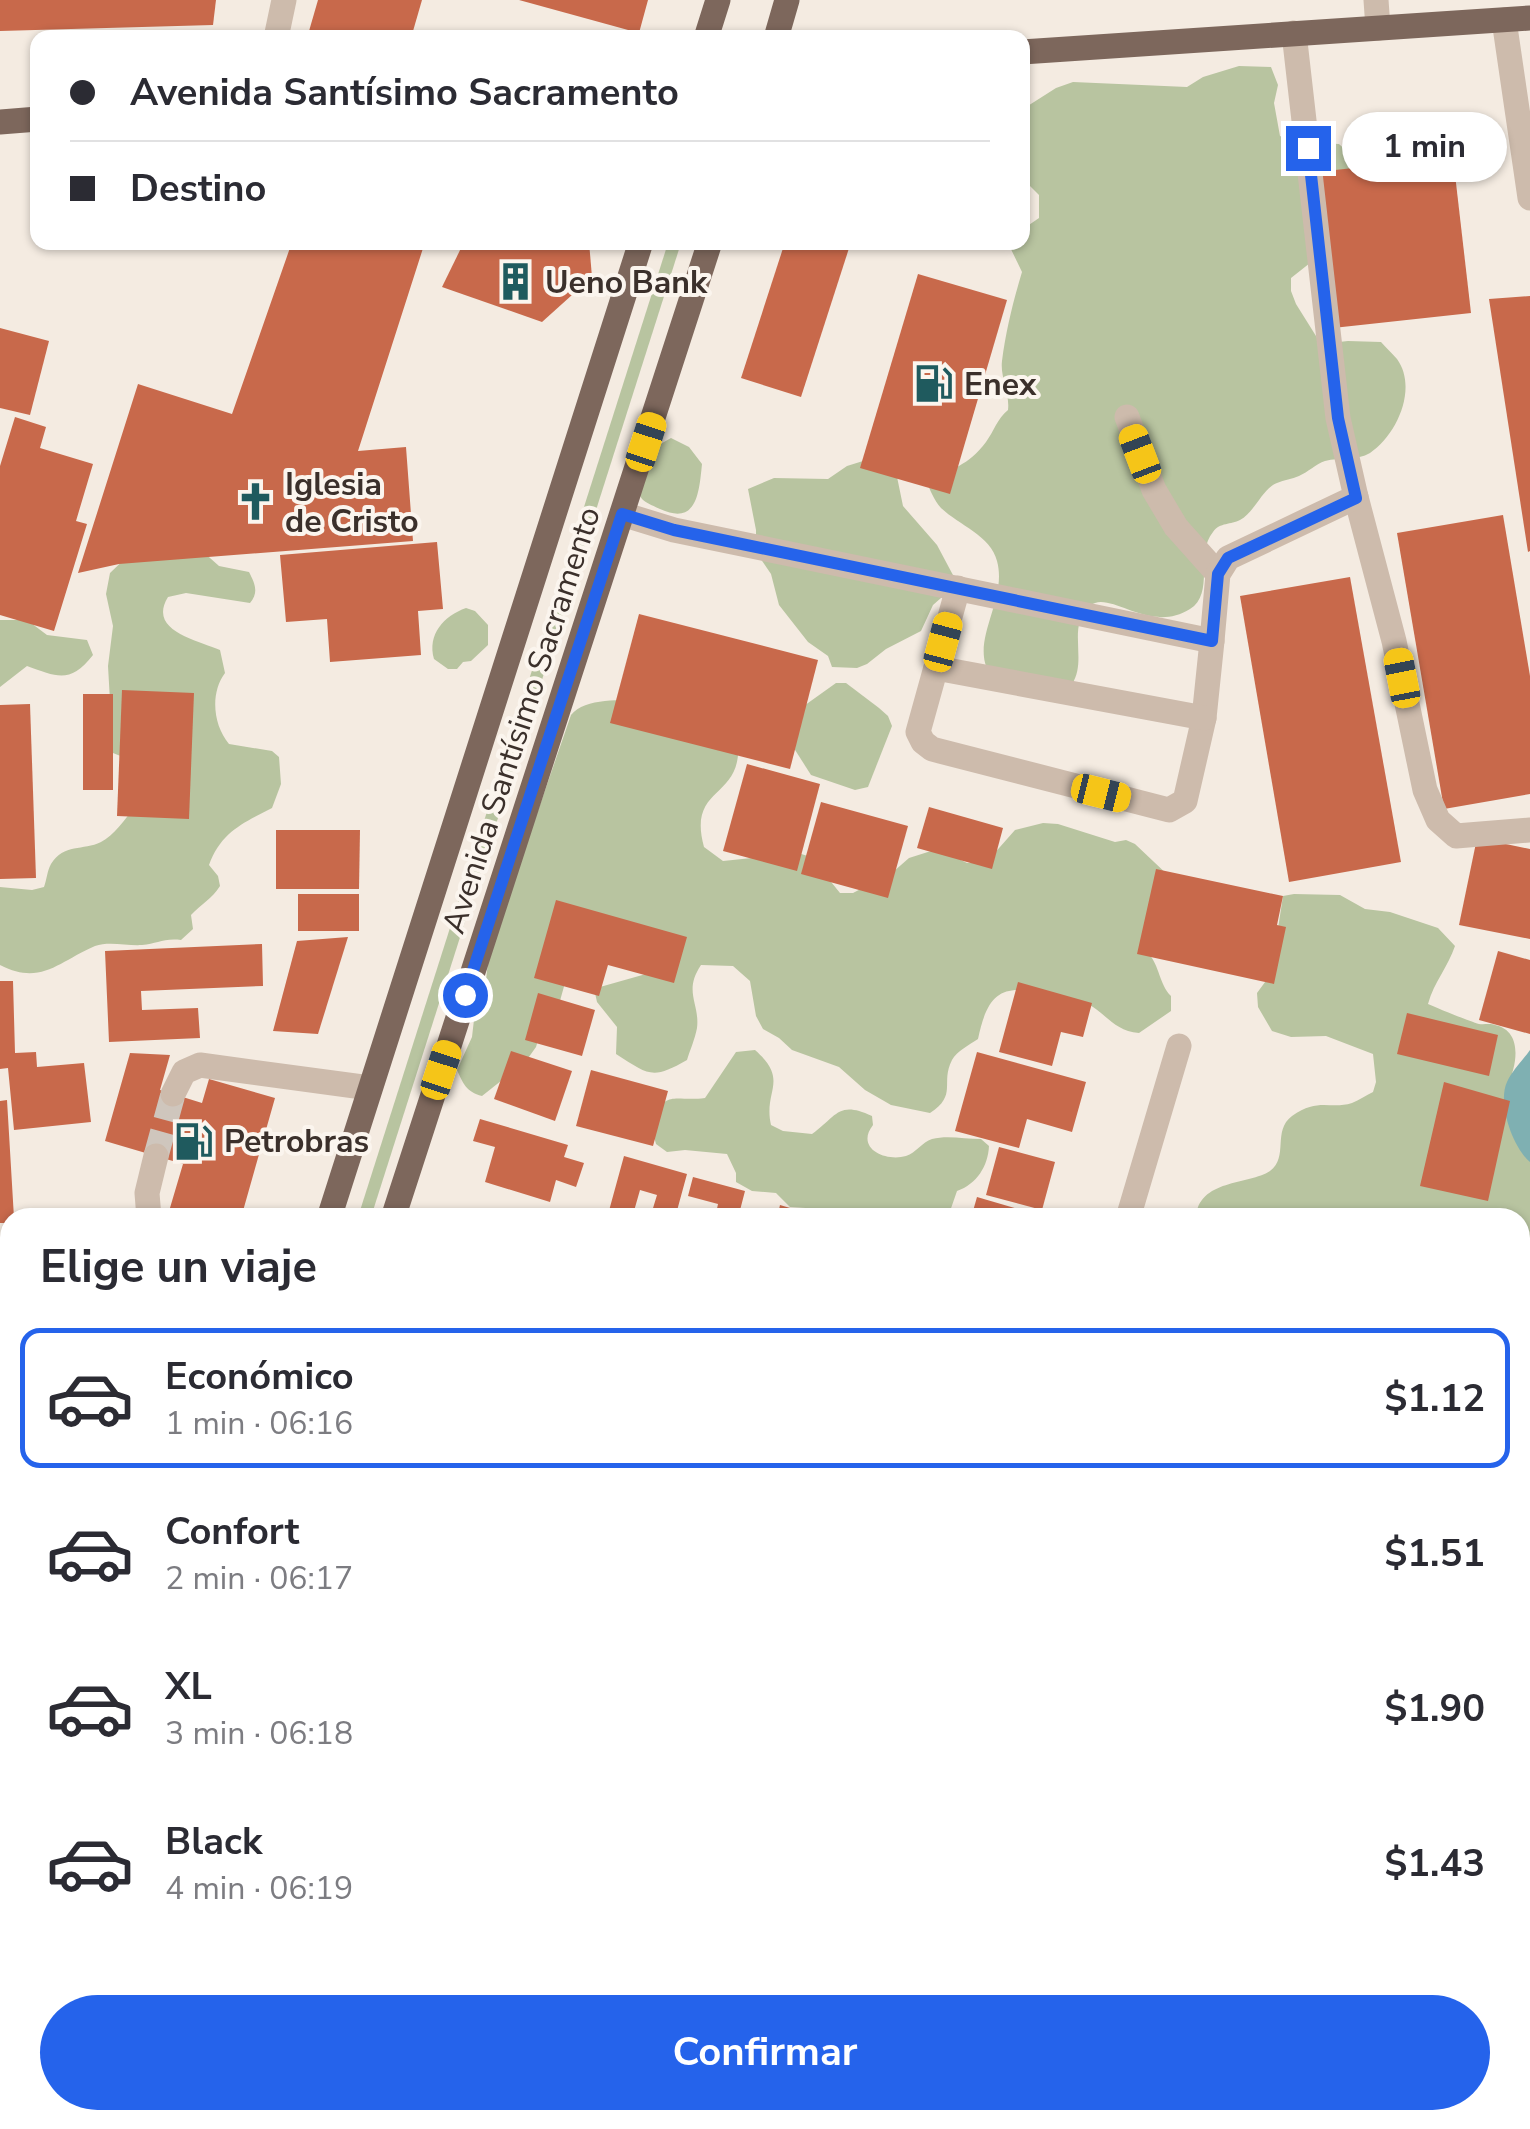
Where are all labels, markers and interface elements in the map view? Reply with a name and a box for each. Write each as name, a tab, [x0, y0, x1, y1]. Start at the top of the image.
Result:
text: Avenida Santísimo Sacramento	[130, 67, 679, 118]
callout: 1 min	[1343, 113, 1508, 183]
text: 1 min	[1383, 125, 1466, 168]
route end	[1286, 126, 1331, 171]
text: Destino	[130, 163, 266, 214]
building icon: Ueno Bank	[494, 261, 536, 303]
place label: Ueno Bank	[545, 261, 708, 304]
fuel station icon: Enex	[913, 363, 955, 405]
place label: Enex	[964, 363, 1037, 406]
car	[622, 409, 670, 475]
car	[1115, 421, 1165, 487]
place label: Iglesia de Cristo	[285, 463, 419, 543]
church icon: Iglesia de Cristo	[234, 481, 276, 523]
street label: Avenida Santísimo Sacramento	[432, 501, 611, 939]
car	[921, 609, 965, 675]
car	[1382, 646, 1422, 710]
car	[1068, 771, 1134, 815]
route start	[443, 973, 488, 1018]
car	[417, 1037, 465, 1103]
fuel station icon: Petrobras	[173, 1120, 215, 1162]
place label: Petrobras	[224, 1120, 369, 1163]
text: Elige un viaje	[40, 1237, 317, 1298]
text: Económico	[165, 1351, 354, 1402]
icon: car	[45, 1353, 135, 1443]
text: $1.12	[1384, 1373, 1485, 1424]
text: 1 min · 06:16	[165, 1402, 353, 1445]
text: Confort	[165, 1506, 299, 1557]
icon: car	[45, 1508, 135, 1598]
text: $1.51	[1384, 1528, 1485, 1579]
text: 2 min · 06:17	[165, 1557, 353, 1600]
text: XL	[165, 1661, 212, 1712]
icon: car	[45, 1663, 135, 1753]
text: $1.90	[1384, 1683, 1485, 1734]
text: 3 min · 06:18	[165, 1712, 353, 1755]
text: Black	[165, 1816, 262, 1867]
icon: car	[45, 1818, 135, 1908]
text: $1.43	[1384, 1838, 1485, 1889]
text: 4 min · 06:19	[165, 1867, 353, 1910]
button: Confirmar	[40, 1995, 1490, 2110]

